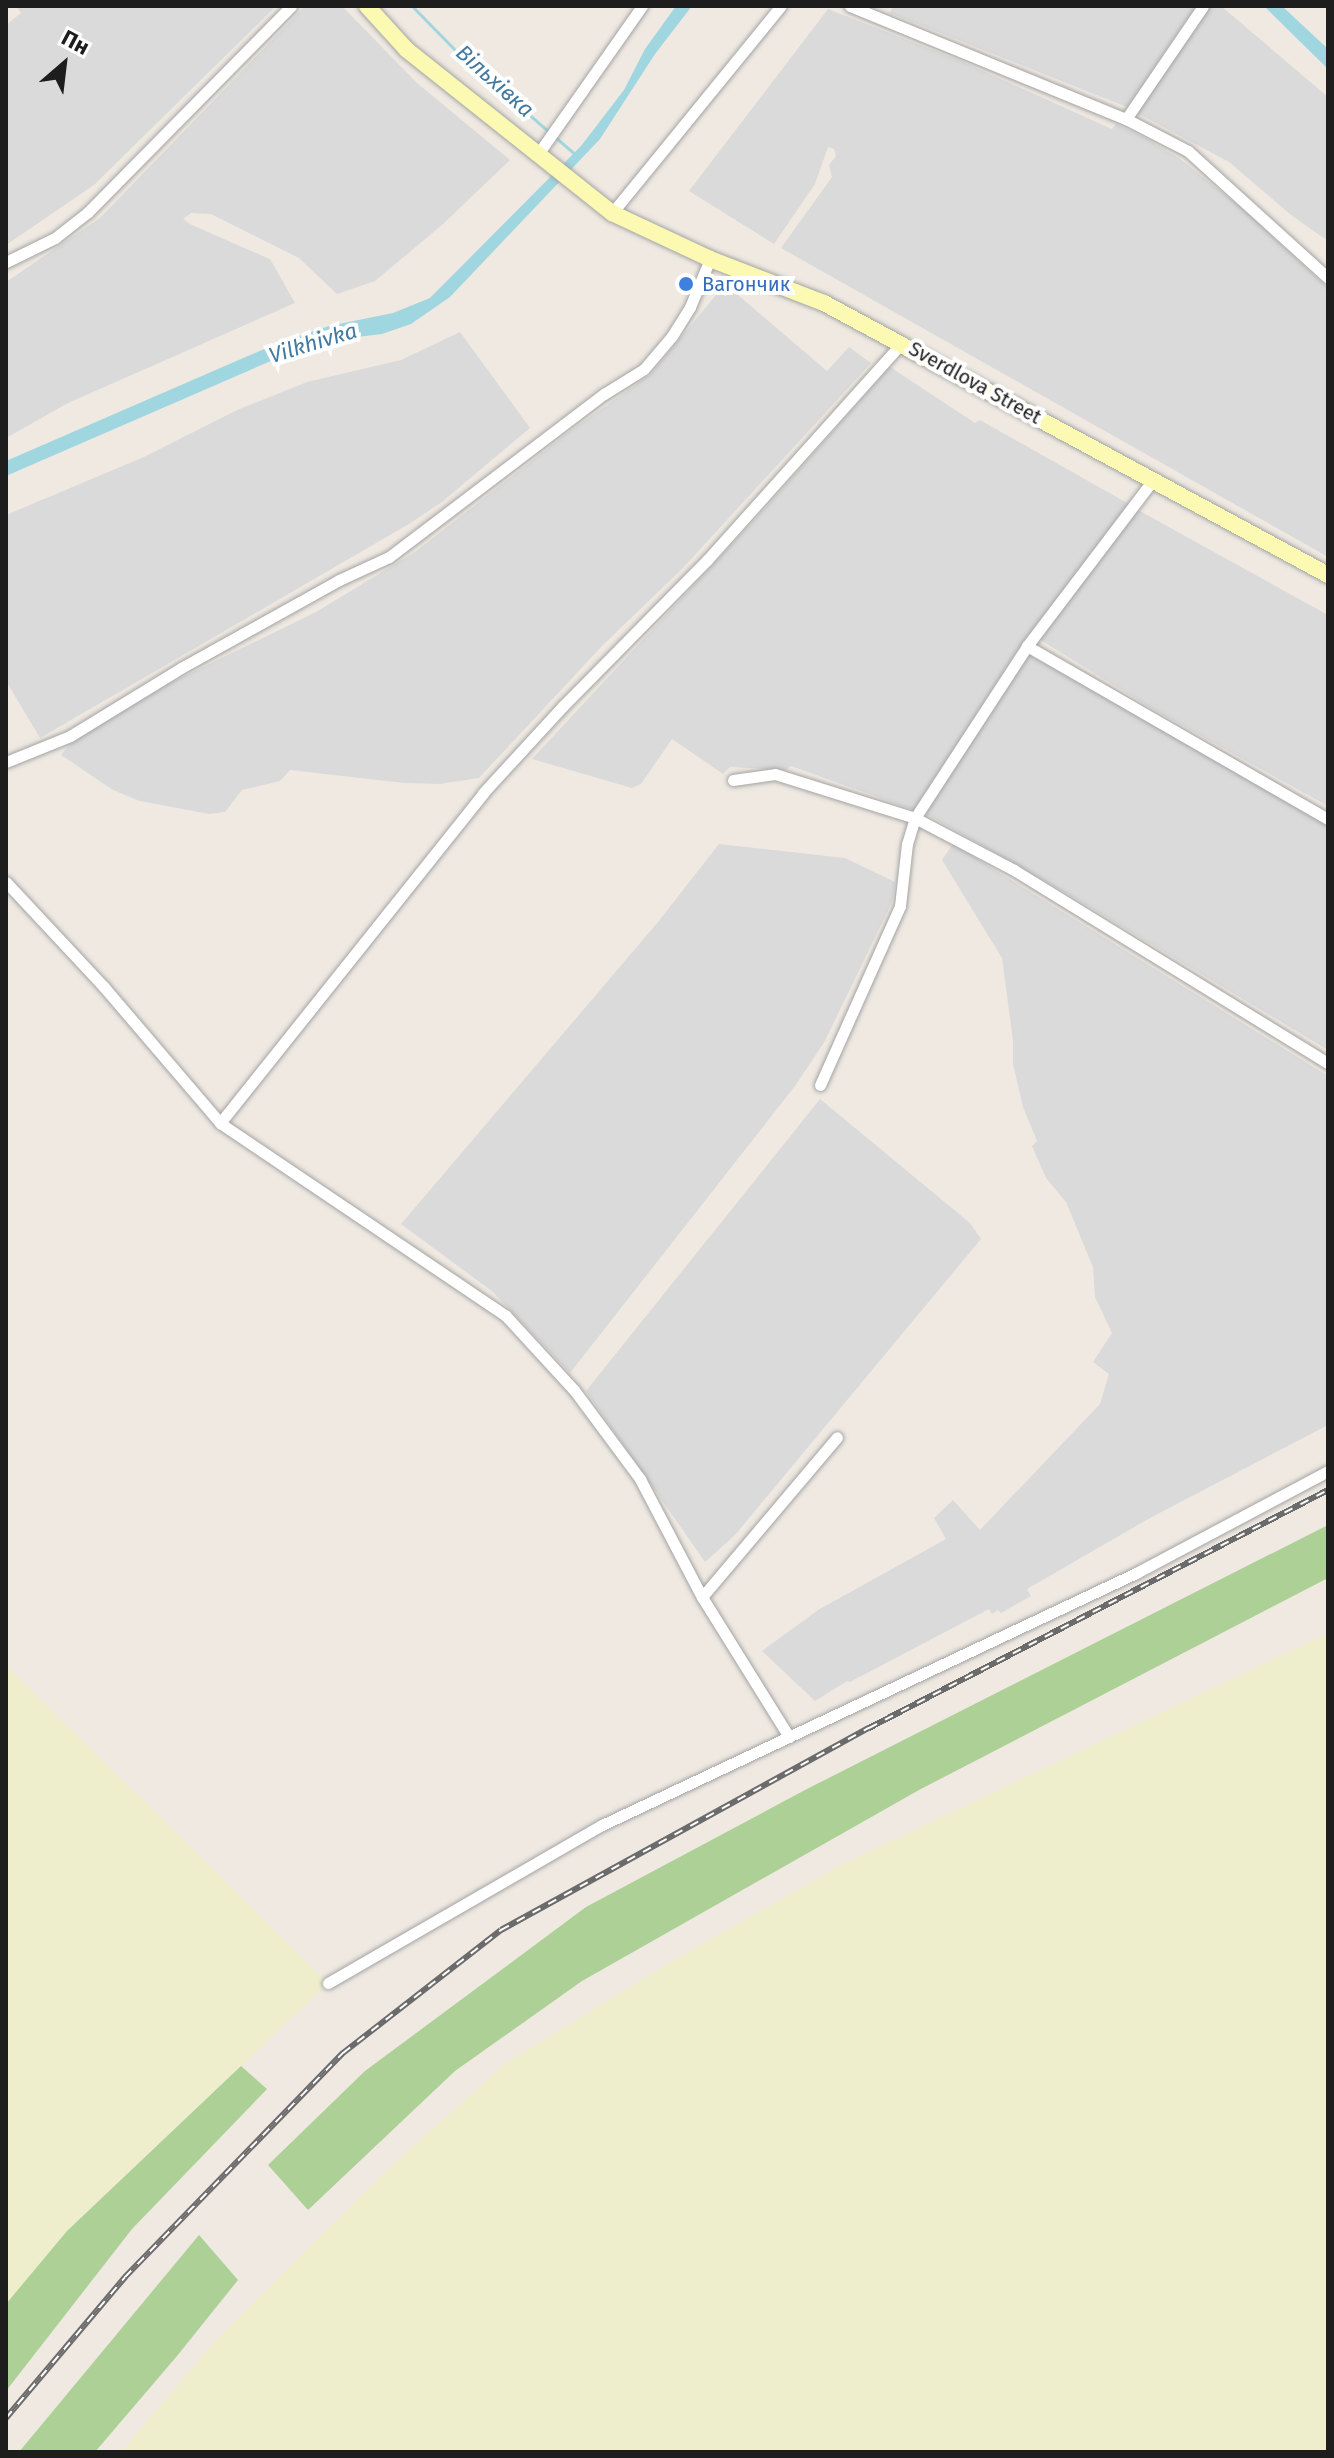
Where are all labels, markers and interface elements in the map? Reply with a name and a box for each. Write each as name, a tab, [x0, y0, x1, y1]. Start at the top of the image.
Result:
north arrow	[24, 24, 104, 104]
text: Пн	[57, 24, 94, 61]
water label: Вільхівка	[451, 39, 539, 123]
place label: Вагончик	[702, 272, 790, 296]
marker: Вагончик	[677, 275, 695, 293]
water label: Vilkhivka	[266, 317, 360, 369]
street label: Sverdlova Street	[905, 337, 1045, 429]

